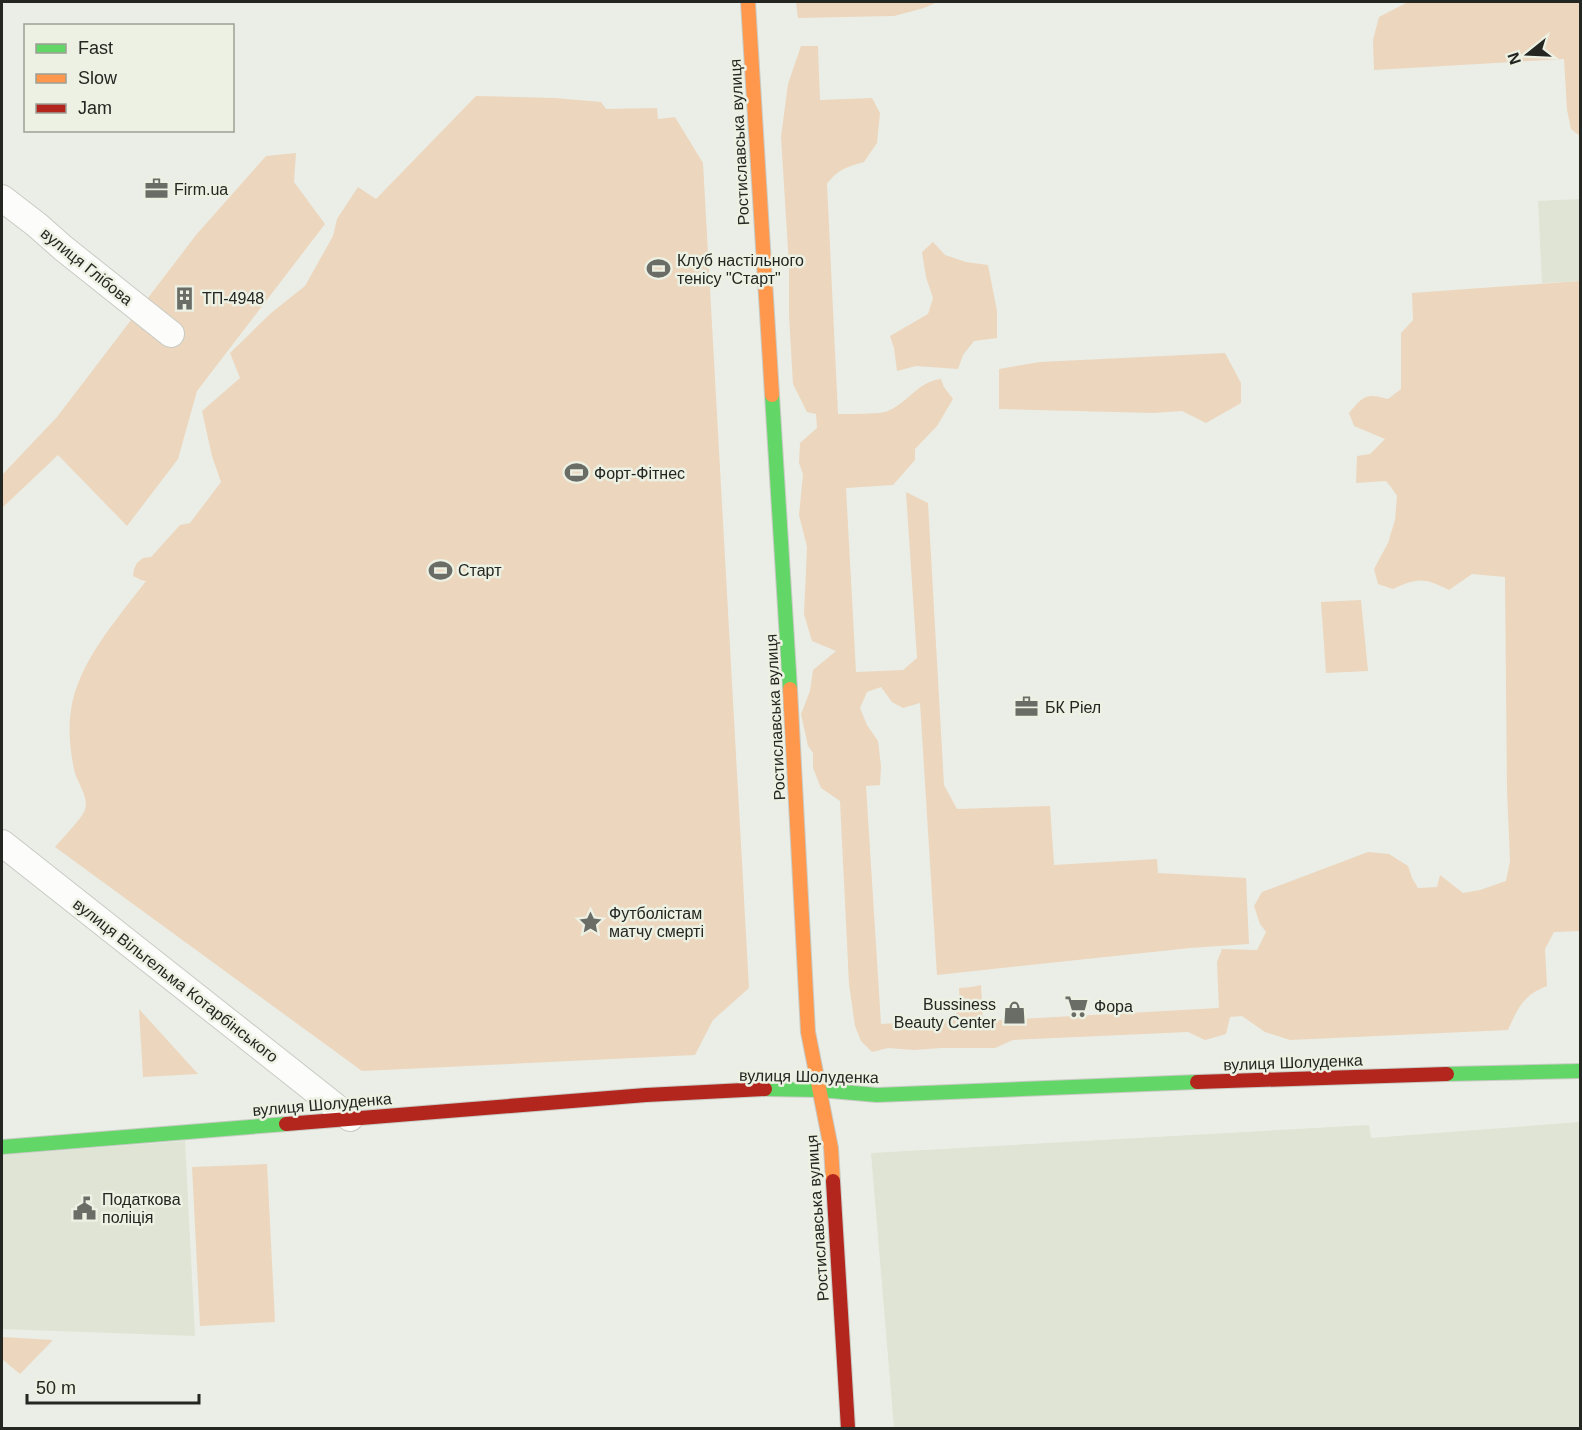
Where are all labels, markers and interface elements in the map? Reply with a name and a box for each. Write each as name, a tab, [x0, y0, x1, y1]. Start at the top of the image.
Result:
legend	[24, 24, 234, 132]
north arrow	[1498, 24, 1558, 84]
text: Fast	[78, 38, 113, 58]
text: N	[1504, 50, 1524, 67]
street label: Ростиславська вулиця	[727, 58, 752, 226]
text: Slow	[78, 68, 118, 88]
text: Jam	[78, 98, 112, 118]
office icon: Firm.ua	[143, 176, 169, 202]
place label: Firm.ua	[174, 181, 228, 198]
street label: вулиця Глібова	[38, 224, 136, 308]
place label: Клуб настільного тенісу "Старт"	[677, 252, 804, 287]
sports icon: Клуб настільного тенісу "Старт"	[646, 256, 672, 282]
building icon: ТП-4948	[171, 285, 197, 311]
place label: ТП-4948	[202, 290, 264, 307]
sports icon: Форт-Фітнес	[563, 460, 589, 486]
place label: Форт-Фітнес	[594, 465, 685, 482]
sports icon: Старт	[427, 557, 453, 583]
place label: Старт	[458, 562, 502, 579]
street label: Ростиславська вулиця	[763, 633, 788, 801]
office icon: БК Ріел	[1014, 694, 1040, 720]
place label: БК Ріел	[1045, 699, 1101, 716]
street label: вулиця Вільгельма Котарбінського	[70, 895, 282, 1066]
place label: Футболістам матчу смерті	[609, 905, 704, 940]
place icon: Футболістам матчу смерті	[578, 909, 604, 935]
supermarket icon: Фора	[1063, 993, 1089, 1019]
place label: Bussiness Beauty Center	[894, 996, 997, 1031]
place label: Фора	[1094, 998, 1133, 1015]
shop icon: Bussiness Beauty Center	[1001, 1000, 1027, 1026]
street label: вулиця Шолуденка	[1223, 1052, 1363, 1073]
street label: вулиця Шолуденка	[739, 1067, 879, 1086]
street label: вулиця Шолуденка	[252, 1090, 392, 1119]
street label: Ростиславська вулиця	[803, 1134, 832, 1302]
place label: Податкова поліція	[102, 1191, 181, 1226]
public building icon: Податкова поліція	[71, 1195, 97, 1221]
scale bar	[27, 1367, 200, 1405]
text: 50 m	[36, 1378, 76, 1398]

